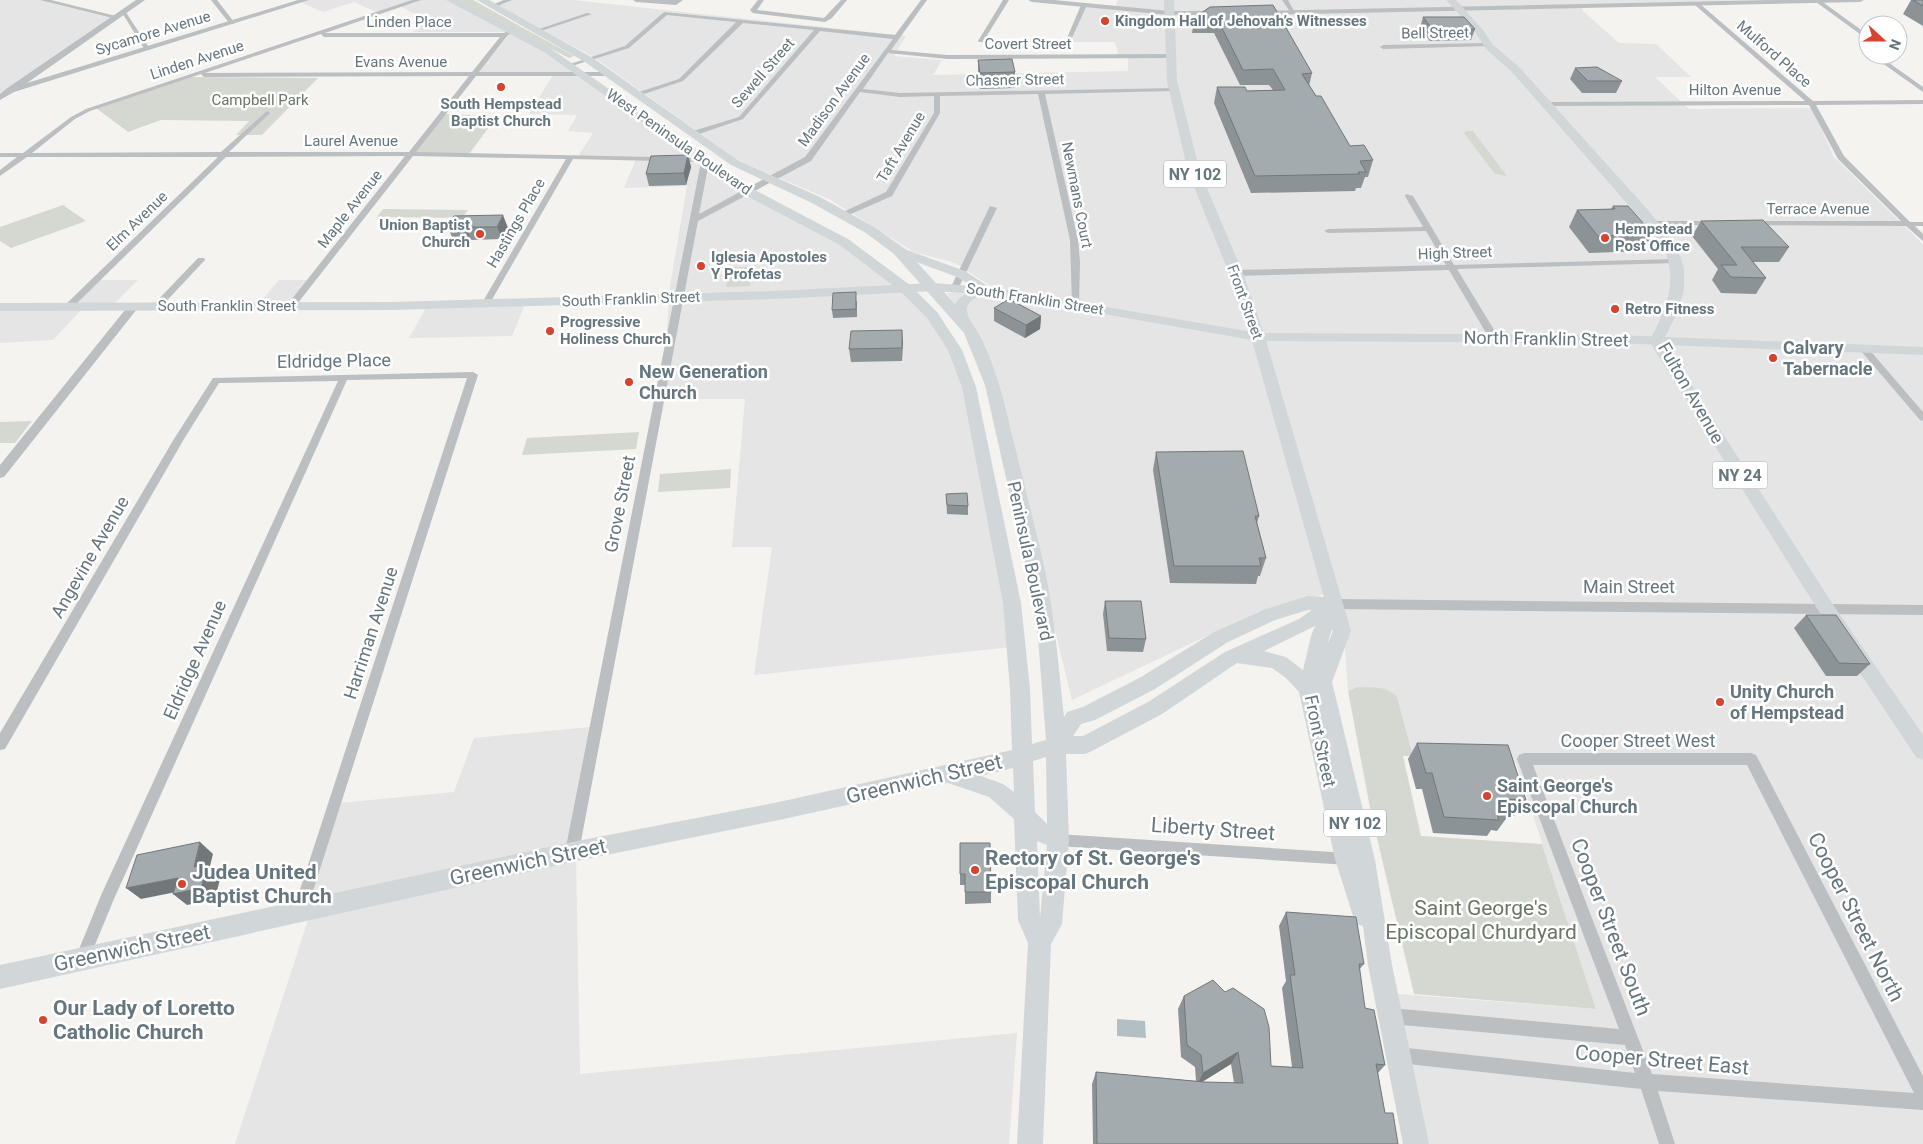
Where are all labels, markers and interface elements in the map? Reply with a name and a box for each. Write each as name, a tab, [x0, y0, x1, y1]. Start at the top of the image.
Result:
street label: Sycamore Avenue	[93, 7, 213, 59]
place label: Kingdom Hall of Jehovah’s Witnesses	[1115, 12, 1367, 30]
street label: Linden Place	[366, 13, 452, 31]
marker: Kingdom Hall of Jehovah’s Witnesses	[1099, 15, 1111, 27]
north arrow	[1858, 15, 1908, 65]
street label: Mulford Place	[1733, 17, 1815, 91]
street label: Bell Street	[1401, 23, 1469, 43]
street label: Sewell Street	[728, 34, 798, 112]
street label: Covert Street	[985, 35, 1072, 53]
street label: Linden Avenue	[148, 36, 246, 84]
text: N	[1886, 37, 1904, 52]
street label: Madison Avenue	[794, 50, 874, 150]
street label: Evans Avenue	[355, 53, 447, 71]
street label: Chasner Street	[966, 70, 1065, 90]
marker: South Hempstead Baptist Church	[495, 81, 507, 93]
street label: Hilton Avenue	[1689, 81, 1781, 99]
street label: West Peninsula Boulevard	[603, 85, 755, 199]
park label: Campbell Park	[211, 91, 309, 109]
place label: South Hempstead Baptist Church	[441, 95, 561, 130]
street label: Taft Avenue	[873, 108, 929, 186]
street label: Laurel Avenue	[304, 132, 398, 150]
street label: Newmans Court	[1058, 140, 1096, 250]
road number: NY 102	[1164, 160, 1226, 188]
street label: Maple Avenue	[314, 166, 386, 252]
street label: Hastings Place	[483, 175, 549, 271]
street label: Elm Avenue	[103, 187, 171, 255]
street label: Terrace Avenue	[1767, 200, 1869, 218]
place label: Union Baptist Church	[379, 216, 470, 251]
place label: Hempstead Post Office	[1615, 220, 1692, 255]
marker: Union Baptist Church	[474, 228, 486, 240]
marker: Hempstead Post Office	[1599, 232, 1611, 244]
street label: High Street	[1418, 243, 1493, 263]
place label: Iglesia Apostoles Y Profetas	[711, 248, 827, 283]
marker: Iglesia Apostoles Y Profetas	[695, 260, 707, 272]
street label: Front Street	[1223, 262, 1267, 342]
street label: South Franklin Street	[965, 279, 1105, 319]
street label: South Franklin Street	[562, 288, 701, 310]
street label: South Franklin Street	[158, 297, 296, 315]
place label: Retro Fitness	[1625, 300, 1715, 318]
marker: Retro Fitness	[1609, 303, 1621, 315]
place label: Progressive Holiness Church	[560, 313, 671, 348]
marker: Progressive Holiness Church	[544, 325, 556, 337]
street label: North Franklin Street	[1463, 327, 1629, 350]
place label: Calvary Tabernacle	[1783, 337, 1873, 379]
street label: Fulton Avenue	[1654, 338, 1729, 447]
street label: Eldridge Place	[277, 349, 391, 372]
marker: Calvary Tabernacle	[1767, 352, 1779, 364]
place label: New Generation Church	[639, 361, 768, 403]
marker: New Generation Church	[623, 376, 635, 388]
street label: Grove Street	[600, 453, 639, 554]
road number: NY 24	[1712, 462, 1768, 488]
street label: Peninsula Boulevard	[1003, 479, 1058, 643]
street label: Angevine Avenue	[46, 492, 133, 621]
street label: Harriman Avenue	[339, 564, 402, 702]
street label: Main Street	[1583, 576, 1675, 597]
street label: Eldridge Avenue	[159, 597, 230, 723]
place label: Unity Church of Hempstead	[1730, 681, 1844, 723]
street label: Front Street	[1300, 693, 1341, 789]
marker: Unity Church of Hempstead	[1714, 696, 1726, 708]
street label: Cooper Street West	[1561, 730, 1716, 751]
street label: Greenwich Street	[844, 749, 1004, 809]
place label: Saint George's Episcopal Church	[1497, 775, 1638, 817]
marker: Saint George's Episcopal Church	[1481, 790, 1493, 802]
road number: NY 102	[1324, 810, 1386, 836]
street label: Liberty Street	[1150, 813, 1276, 845]
street label: Cooper Street North	[1803, 828, 1909, 1006]
street label: Greenwich Street	[448, 834, 608, 890]
street label: Cooper Street South	[1566, 835, 1656, 1019]
place label: Rectory of St. George's Episcopal Church	[985, 846, 1201, 894]
place label: Judea United Baptist Church	[192, 860, 332, 908]
marker: Rectory of St. George's Episcopal Church	[969, 864, 981, 876]
marker: Judea United Baptist Church	[176, 878, 188, 890]
park label: Saint George's Episcopal Churdyard	[1385, 896, 1577, 944]
street label: Greenwich Street	[52, 920, 212, 976]
place label: Our Lady of Loretto Catholic Church	[53, 996, 235, 1044]
marker: Our Lady of Loretto Catholic Church	[37, 1014, 49, 1026]
street label: Cooper Street East	[1574, 1040, 1750, 1080]

